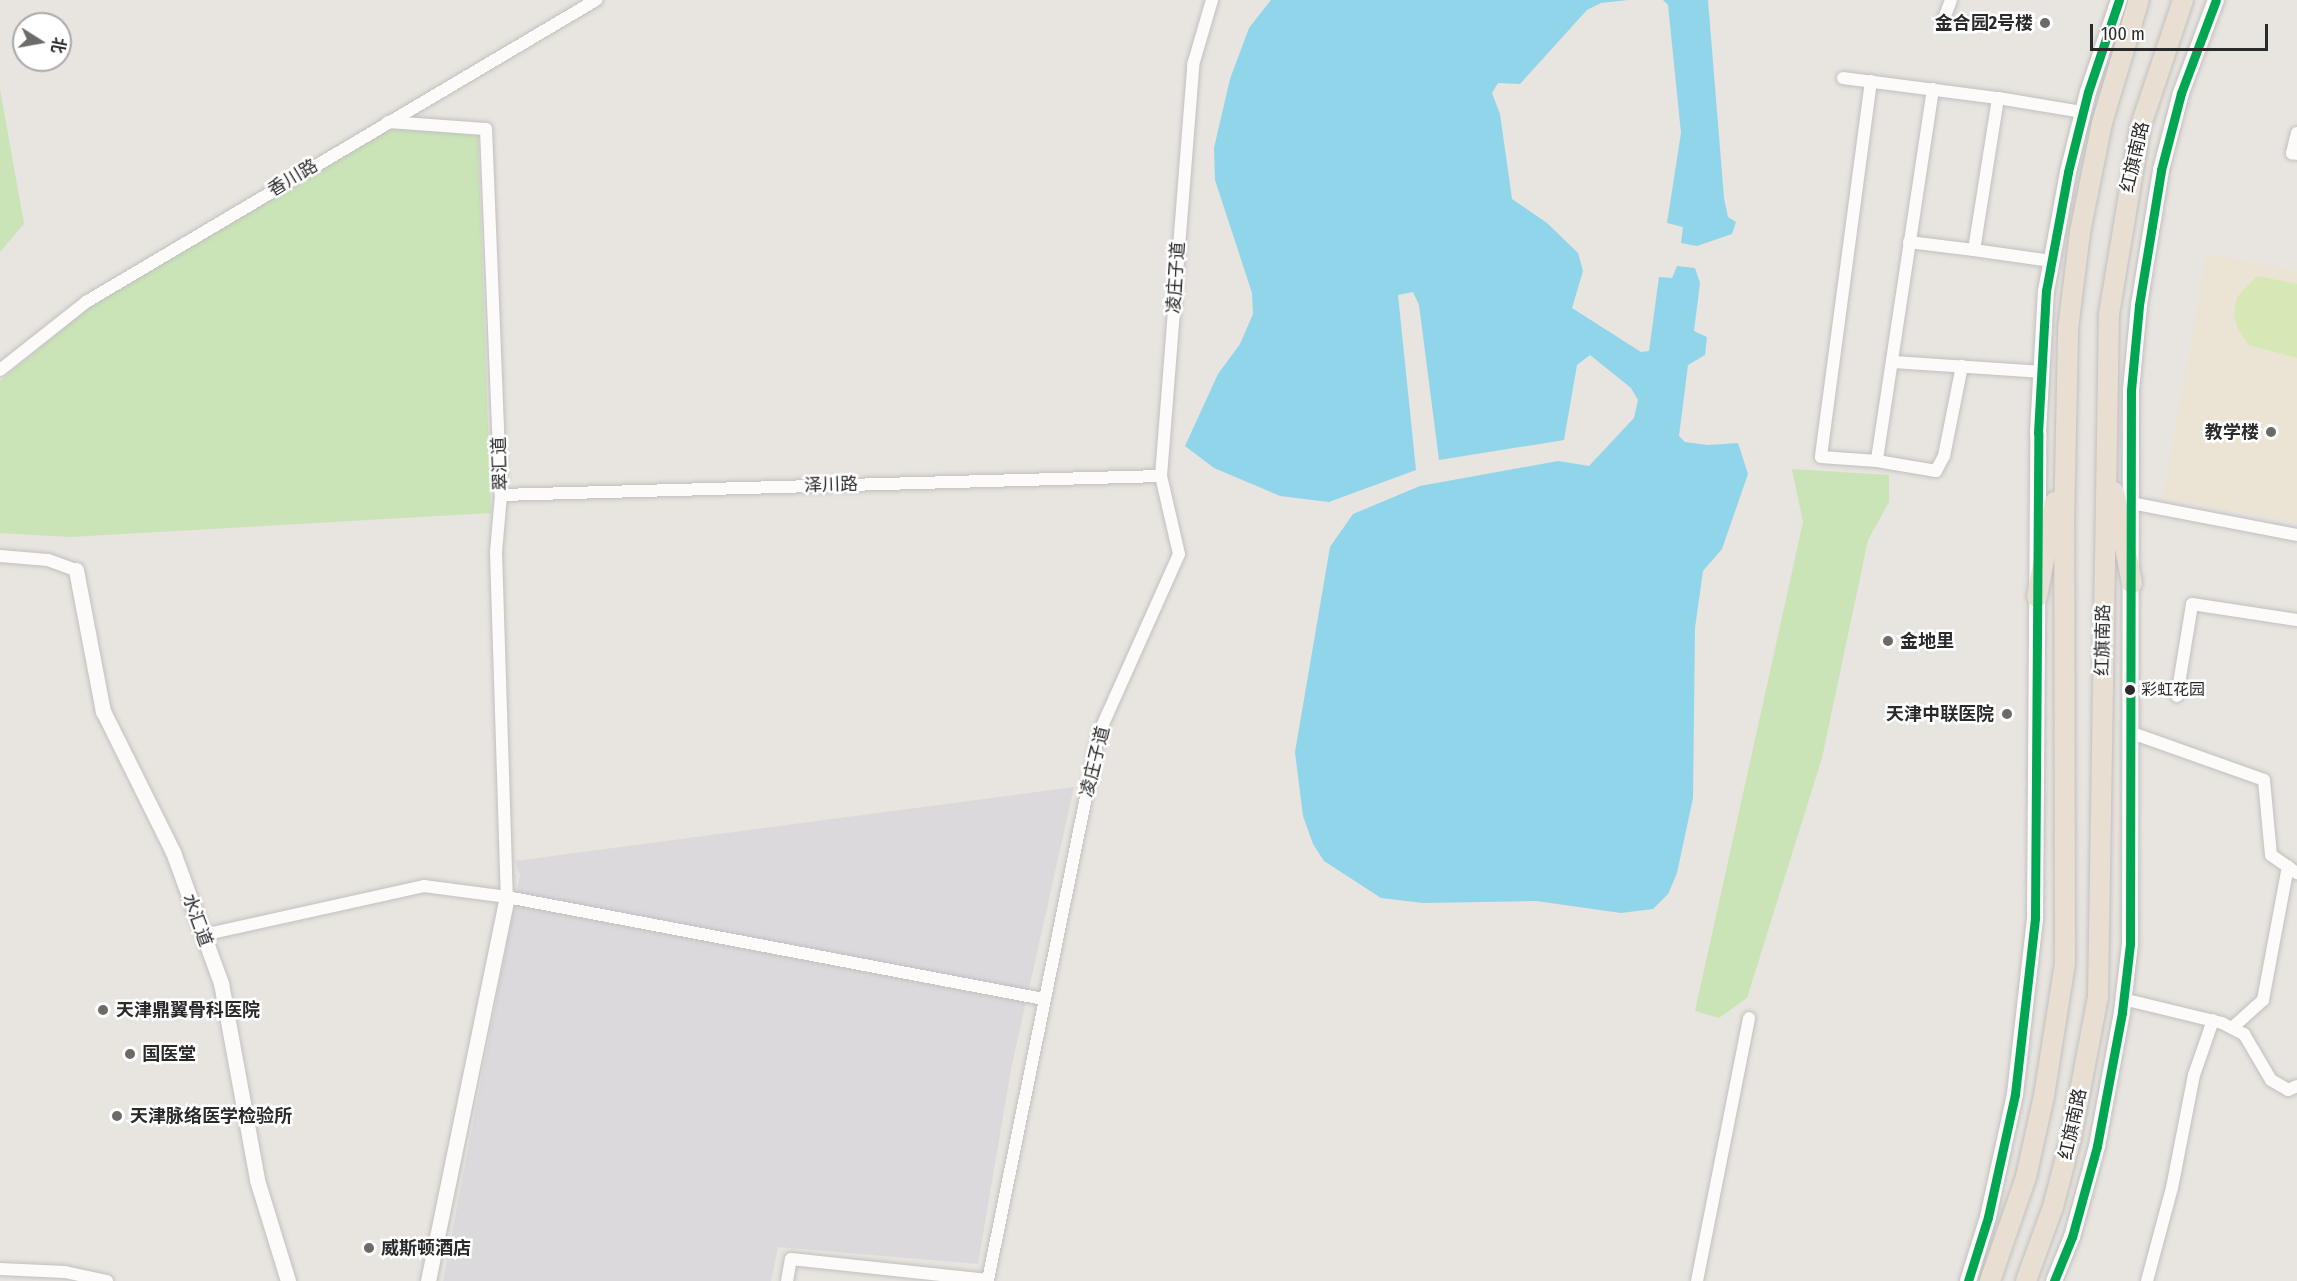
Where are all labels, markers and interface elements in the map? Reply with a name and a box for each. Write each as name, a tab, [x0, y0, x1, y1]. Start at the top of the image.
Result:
north arrow	[12, 12, 72, 72]
place label: 金合园2号楼	[1935, 12, 2033, 34]
scale bar	[2093, 12, 2272, 50]
marker: 金合园2号楼	[2038, 16, 2052, 30]
text: 100 m	[2101, 23, 2145, 45]
text: 北	[47, 35, 69, 55]
street label: 红旗南路	[2116, 119, 2154, 195]
street label: 香川路	[264, 155, 322, 201]
street label: 凌庄子道	[1163, 241, 1189, 315]
place label: 教学楼	[2205, 421, 2259, 443]
marker: 教学楼	[2264, 425, 2278, 439]
street label: 翠汇道	[488, 437, 512, 491]
street label: 泽川路	[804, 473, 858, 497]
street label: 红旗南路	[2092, 604, 2114, 676]
place label: 金地里	[1900, 630, 1954, 652]
marker: 金地里	[1881, 634, 1895, 648]
place label: 彩虹花园	[2141, 680, 2205, 700]
marker: 彩虹花园	[2124, 684, 2136, 696]
place label: 天津中联医院	[1886, 703, 1994, 725]
marker: 天津中联医院	[1998, 705, 2016, 723]
street label: 凌庄子道	[1076, 724, 1114, 800]
street label: 水汇道	[178, 891, 216, 949]
place label: 天津鼎翼骨科医院	[116, 999, 260, 1021]
marker: 天津鼎翼骨科医院	[94, 1001, 112, 1019]
place label: 国医堂	[142, 1043, 196, 1065]
marker: 国医堂	[123, 1047, 137, 1061]
street label: 红旗南路	[2055, 1087, 2091, 1161]
place label: 天津脉络医学检验所	[130, 1105, 292, 1127]
marker: 天津脉络医学检验所	[108, 1107, 126, 1125]
place label: 威斯顿酒店	[381, 1237, 471, 1259]
marker: 威斯顿酒店	[362, 1241, 376, 1255]

